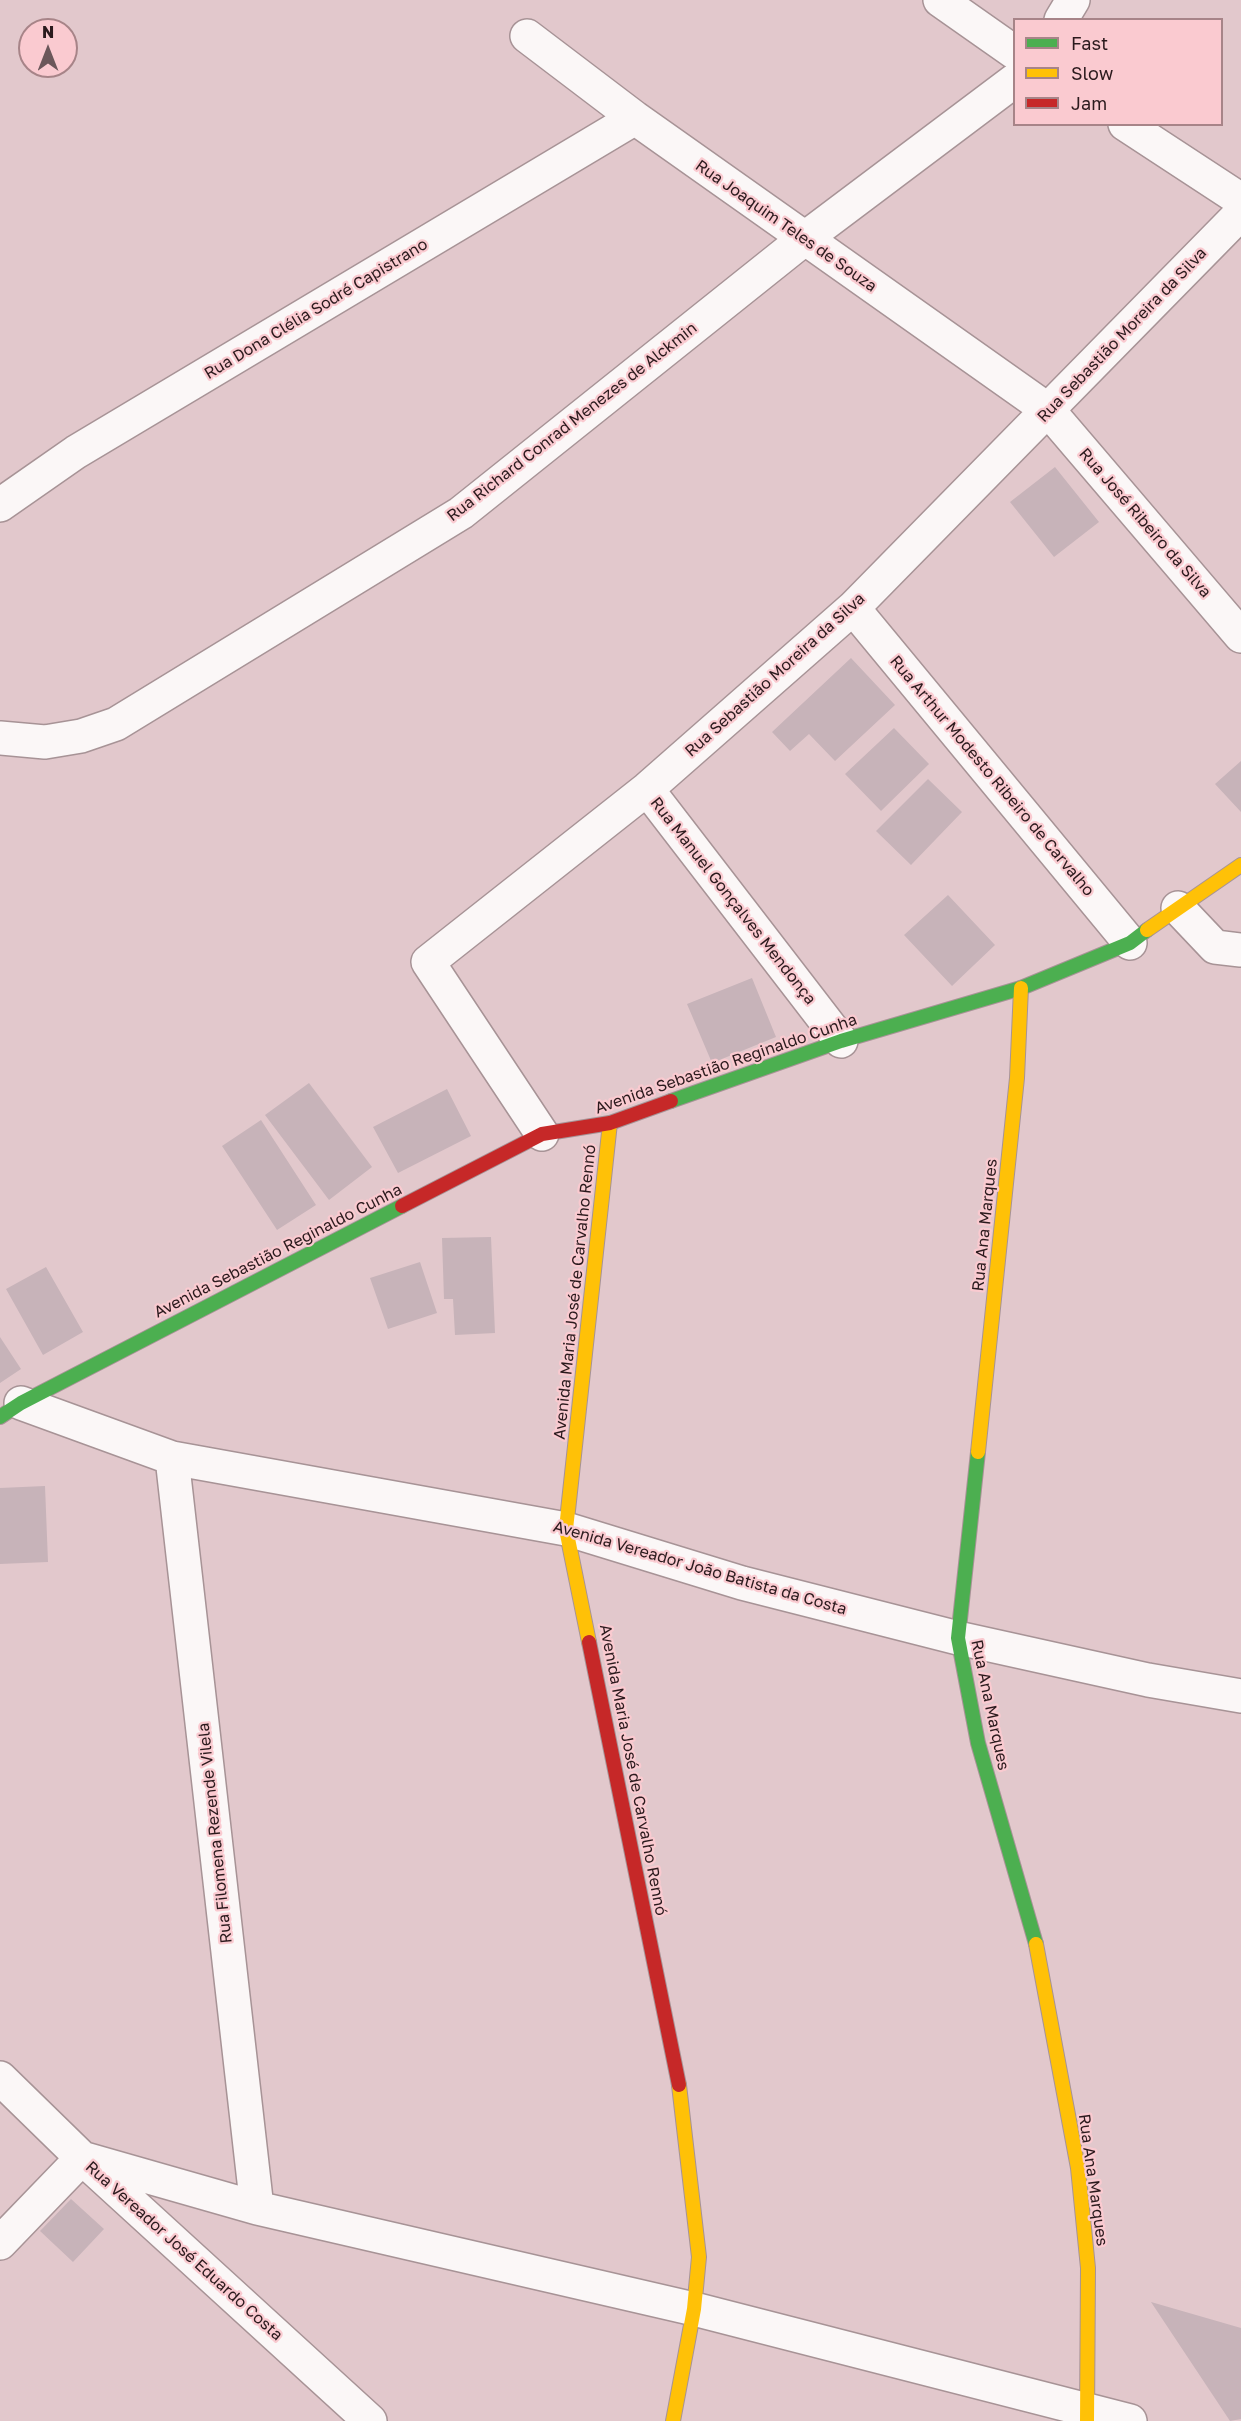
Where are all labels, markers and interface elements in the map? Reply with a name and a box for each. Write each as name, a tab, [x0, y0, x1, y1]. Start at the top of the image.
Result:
north arrow	[18, 18, 78, 78]
legend	[1013, 18, 1223, 126]
text: N	[42, 22, 54, 42]
text: Fast	[1071, 32, 1108, 54]
text: Slow	[1071, 62, 1113, 84]
text: Jam	[1071, 92, 1107, 114]
street label: Rua Joaquim Teles de Souza	[692, 156, 880, 296]
street label: Rua Dona Clélia Sodré Capistrano	[201, 235, 431, 383]
street label: Rua Sebastião Moreira da Silva	[1033, 244, 1211, 426]
street label: Rua Richard Conrad Menezes de Alckmin	[443, 318, 701, 526]
street label: Rua José Ribeiro da Silva	[1075, 444, 1215, 602]
street label: Rua Sebastião Moreira da Silva	[681, 589, 869, 761]
street label: Rua Arthur Modesto Ribeiro de Carvalho	[886, 652, 1098, 900]
street label: Rua Manuel Gonçalves Mendonça	[646, 794, 820, 1008]
street label: Avenida Sebastião Reginaldo Cunha	[593, 1010, 859, 1118]
street label: Avenida Maria José de Carvalho Rennó	[550, 1144, 600, 1440]
street label: Rua Ana Marques	[968, 1158, 1002, 1292]
street label: Avenida Sebastião Reginaldo Cunha	[151, 1180, 405, 1322]
street label: Avenida Vereador João Batista da Costa	[551, 1517, 849, 1619]
street label: Avenida Maria José de Carvalho Rennó	[595, 1623, 671, 1917]
street label: Rua Ana Marques	[967, 1638, 1013, 1772]
street label: Rua Filomena Rezende Vilela	[194, 1722, 236, 1944]
street label: Rua Ana Marques	[1074, 2113, 1112, 2247]
street label: Rua Vereador José Eduardo Costa	[81, 2157, 287, 2345]

